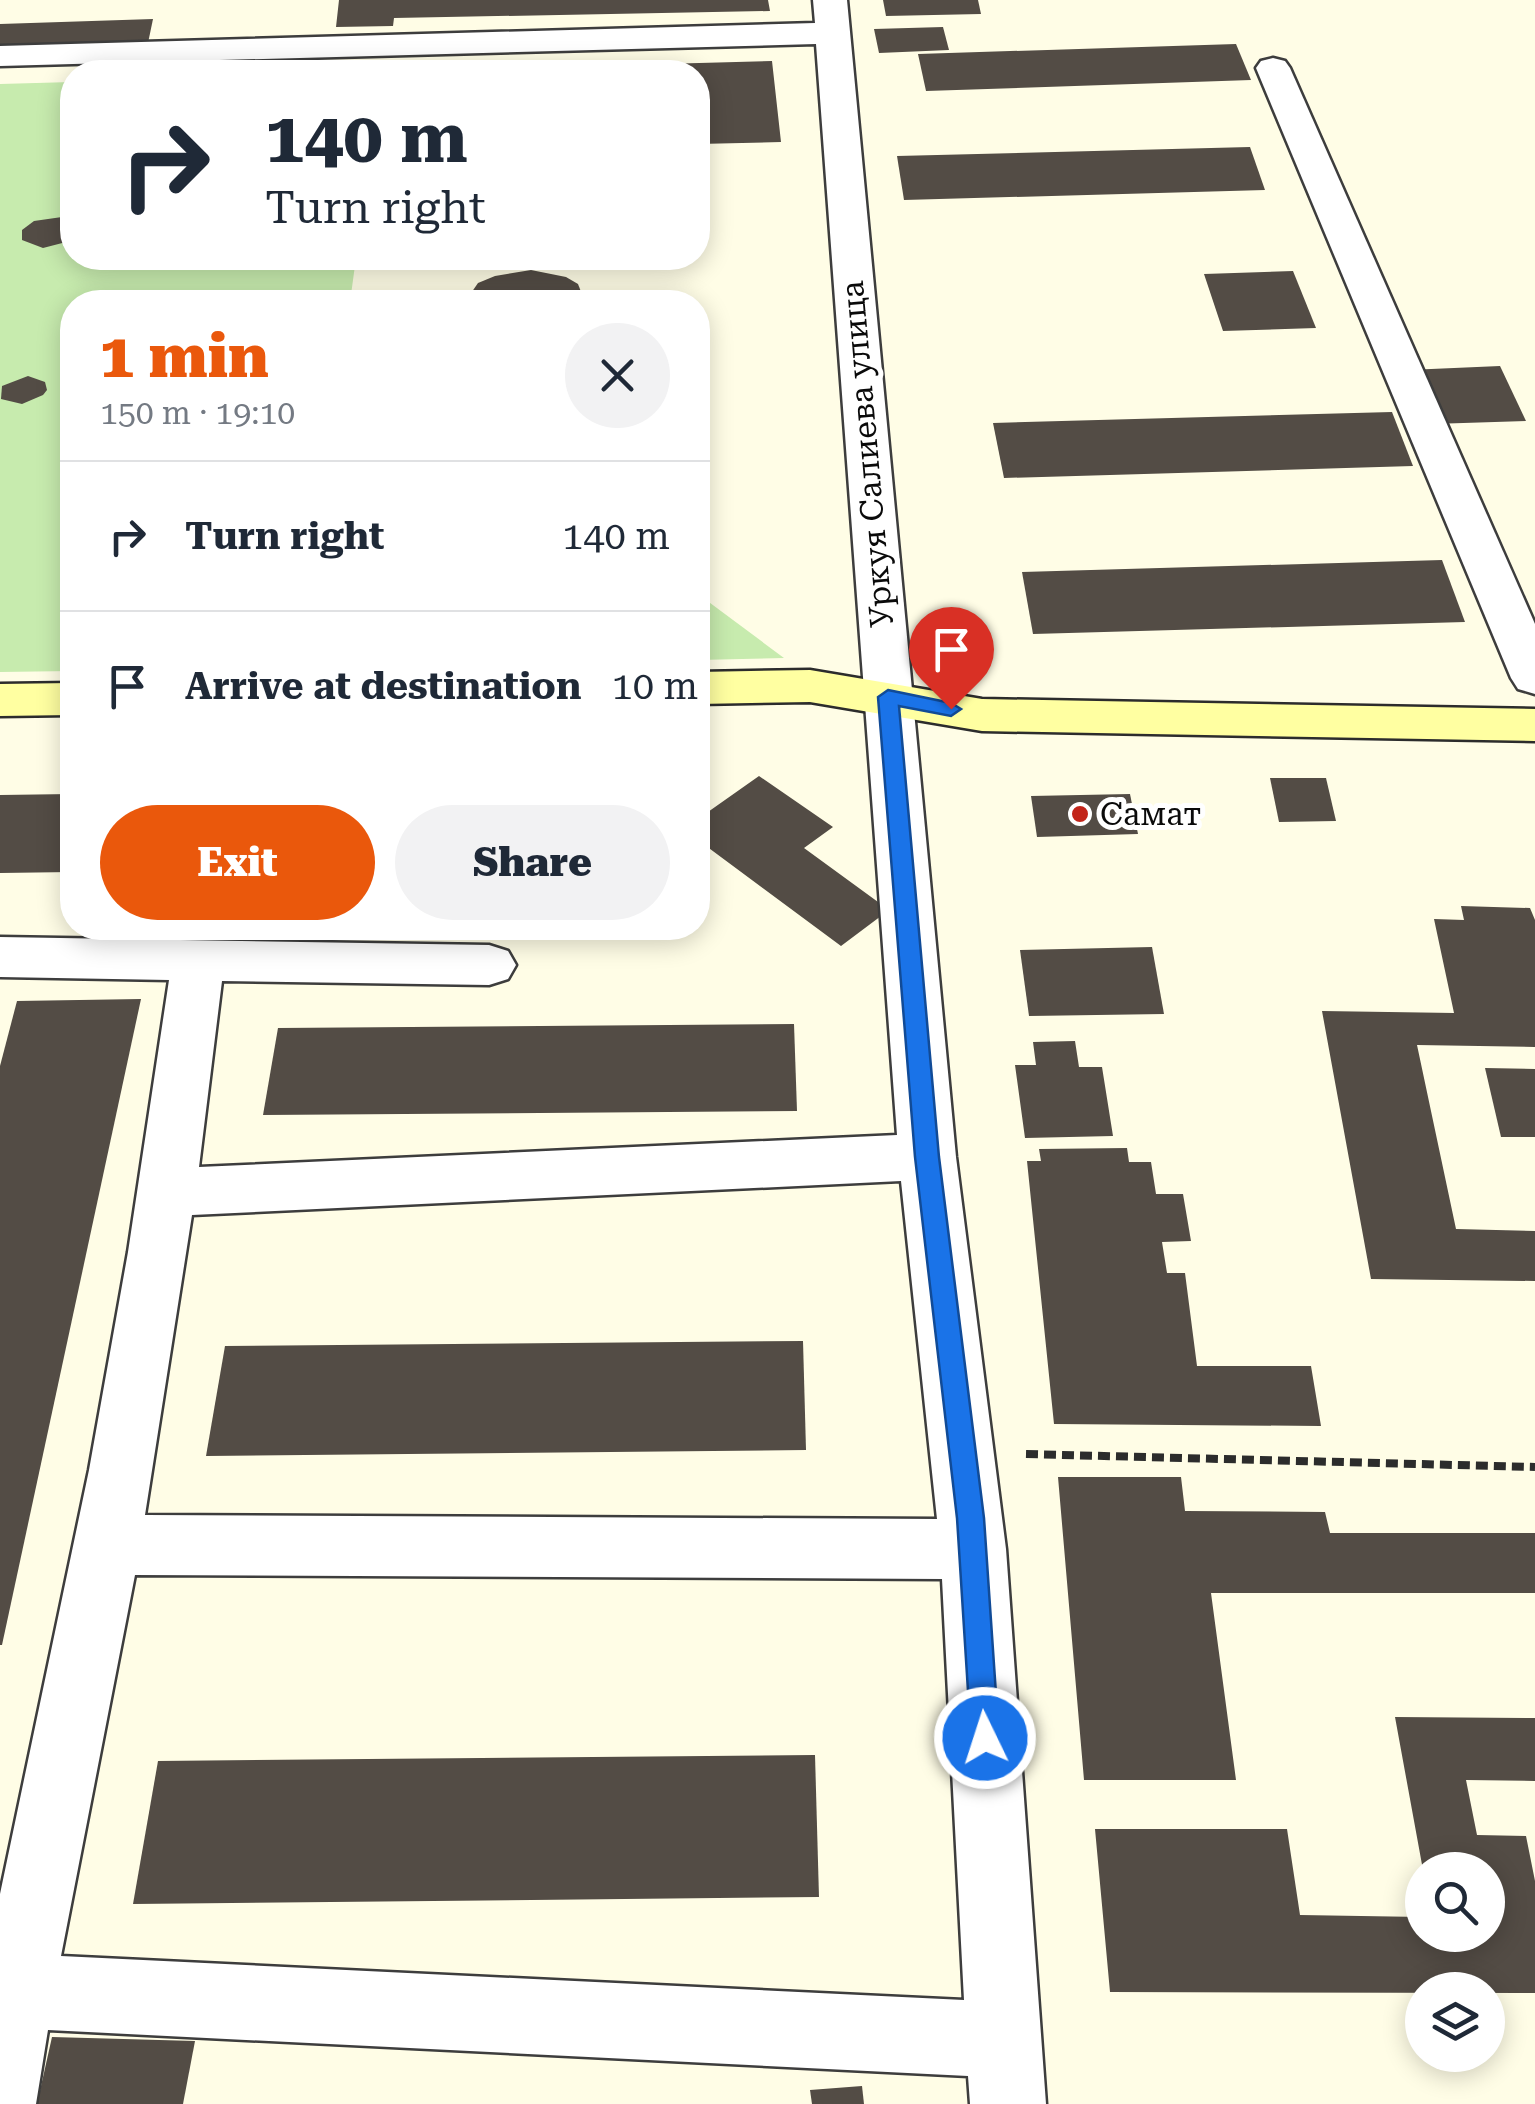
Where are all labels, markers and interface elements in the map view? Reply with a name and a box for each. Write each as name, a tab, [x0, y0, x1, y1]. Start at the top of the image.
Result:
text: 140 m	[265, 97, 468, 179]
icon: right	[100, 100, 230, 230]
text: Turn right	[265, 181, 486, 234]
street label: Уркуя Салиева улица	[833, 279, 901, 629]
text: 1 min	[100, 321, 269, 392]
button: close	[565, 323, 670, 428]
text: 150 m · 19:10	[100, 394, 295, 432]
icon: right	[100, 509, 155, 564]
text: Turn right	[185, 514, 384, 558]
text: 140 m	[562, 514, 670, 558]
pin	[909, 607, 994, 710]
icon: arrive	[924, 622, 979, 677]
icon: arrive	[100, 659, 155, 714]
text: Arrive at destination	[185, 664, 581, 708]
text: 10 m	[611, 664, 698, 708]
place label: Самат	[1100, 795, 1201, 833]
marker: Самат	[1069, 803, 1091, 825]
button: Exit	[100, 805, 375, 920]
button: Share	[395, 805, 670, 920]
position arrow	[933, 1686, 1037, 1790]
map controls	[1405, 1852, 1505, 2072]
button: search	[1405, 1852, 1505, 1952]
button: layers	[1405, 1972, 1505, 2072]

